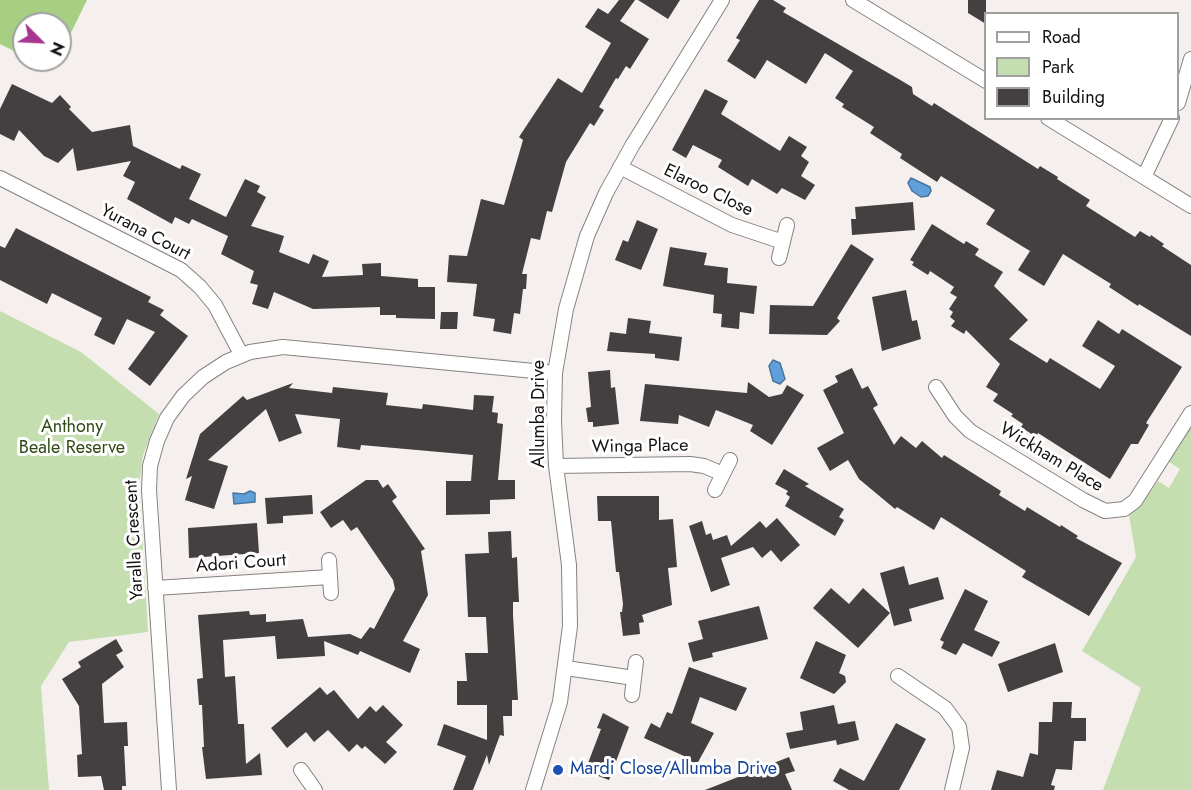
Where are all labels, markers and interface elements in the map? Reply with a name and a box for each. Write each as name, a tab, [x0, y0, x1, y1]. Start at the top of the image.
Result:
north arrow	[12, 12, 72, 72]
legend	[984, 12, 1179, 120]
text: Road	[1042, 24, 1081, 50]
text: N	[44, 38, 70, 59]
text: Park	[1042, 54, 1074, 80]
text: Building	[1042, 84, 1105, 110]
street label: Elaroo Close	[660, 160, 756, 222]
street label: Yurana Court	[96, 200, 194, 266]
street label: Allumba Drive	[529, 360, 551, 468]
park label: Anthony Beale Reserve	[19, 417, 125, 460]
street label: Wickham Place	[995, 419, 1107, 497]
street label: Winga Place	[591, 435, 689, 459]
street label: Yaralla Crescent	[121, 479, 149, 601]
street label: Adori Court	[195, 550, 287, 578]
place label: Mardi Close/Allumba Drive	[570, 759, 777, 781]
marker: Mardi Close/Allumba Drive	[551, 763, 565, 777]

